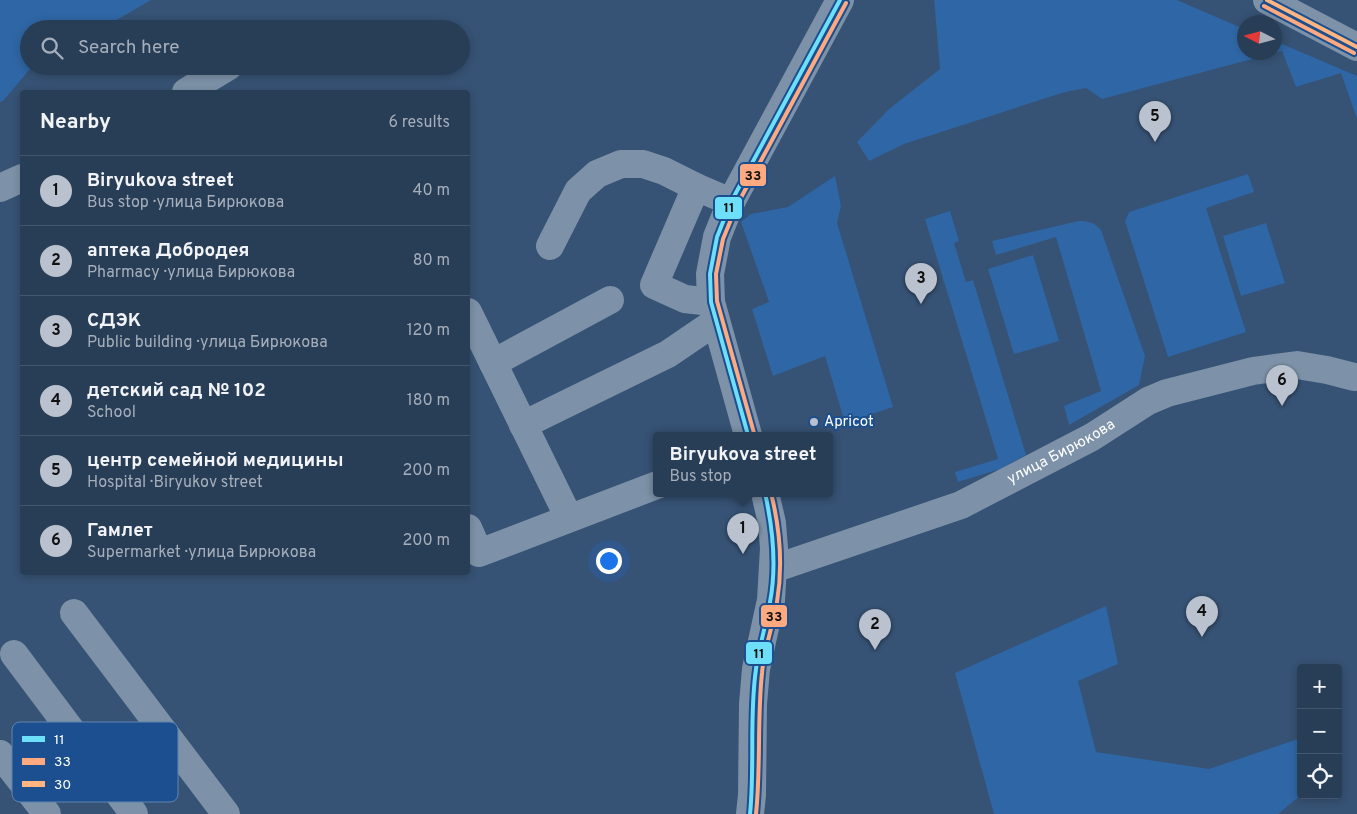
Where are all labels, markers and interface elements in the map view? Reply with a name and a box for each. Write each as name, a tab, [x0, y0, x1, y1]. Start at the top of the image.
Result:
north arrow	[1237, 15, 1282, 60]
search box	[20, 20, 470, 75]
icon: search	[38, 34, 66, 62]
text: Search here	[78, 36, 180, 60]
pin: 5	[1139, 101, 1171, 142]
text: Nearby	[40, 109, 111, 136]
text: 6 results	[388, 113, 450, 133]
line badge: 33	[739, 163, 767, 187]
text: 33	[745, 168, 761, 185]
text: Biryukova street	[87, 169, 234, 193]
text: 1	[53, 181, 59, 201]
text: 40 m	[412, 181, 450, 201]
text: Bus stop · улица Бирюкова	[87, 193, 284, 213]
line badge: 11	[714, 196, 743, 220]
text: 11	[723, 200, 735, 217]
text: аптека Добродея	[87, 239, 249, 263]
text: 2	[51, 251, 61, 271]
text: 80 m	[413, 251, 450, 271]
text: Pharmacy · улица Бирюкова	[87, 263, 295, 283]
pin: 3	[905, 263, 937, 304]
text: СДЭК	[87, 309, 141, 333]
text: 3	[51, 321, 61, 341]
text: 120 m	[407, 321, 450, 341]
text: Public building · улица Бирюкова	[87, 333, 328, 353]
pin: 6	[1266, 365, 1298, 406]
text: детский сад № 102	[87, 379, 266, 403]
text: 4	[51, 391, 61, 411]
text: 180 m	[407, 391, 450, 411]
text: School	[87, 403, 136, 423]
place label: Apricot	[824, 413, 874, 432]
street label: улица Бирюкова	[1004, 415, 1119, 489]
marker: Apricot	[808, 416, 820, 428]
popup	[653, 432, 833, 497]
text: Biryukova street	[670, 443, 816, 467]
text: центр семейной медицины	[87, 449, 344, 473]
text: 5	[51, 461, 61, 481]
text: 200 m	[402, 461, 450, 481]
text: Bus stop	[670, 467, 731, 487]
text: Hospital · Biryukov street	[87, 473, 263, 493]
pin: 1	[727, 513, 759, 554]
text: Гамлет	[87, 519, 153, 543]
text: 6	[51, 531, 61, 551]
text: 200 m	[402, 531, 450, 551]
text: Supermarket · улица Бирюкова	[87, 543, 316, 563]
your location	[596, 548, 622, 574]
pin: 4	[1186, 596, 1218, 637]
line badge: 33	[760, 604, 788, 628]
text: 33	[766, 609, 782, 626]
pin: 2	[859, 609, 891, 650]
line badge: 11	[745, 641, 773, 665]
text: 11	[753, 646, 765, 663]
map controls	[1297, 664, 1342, 799]
button: +	[1297, 664, 1342, 709]
button: −	[1297, 709, 1342, 754]
legend	[12, 722, 178, 802]
text: 11	[54, 732, 64, 749]
text: 33	[54, 754, 71, 771]
button: locate	[1297, 754, 1342, 799]
text: 30	[54, 777, 71, 794]

